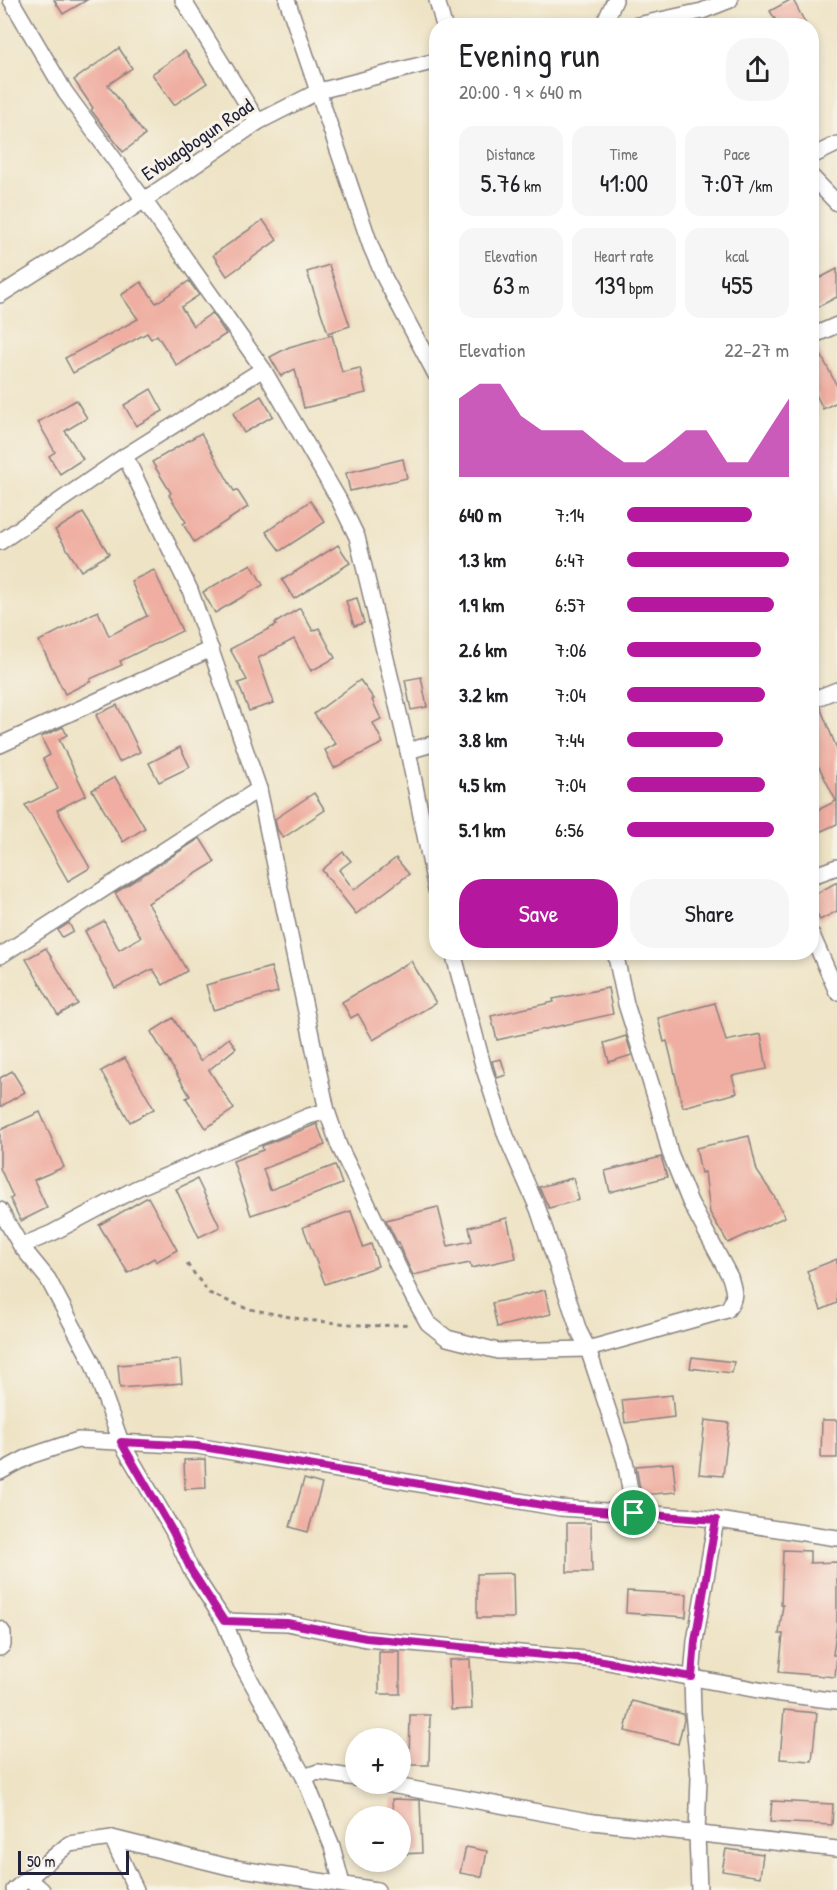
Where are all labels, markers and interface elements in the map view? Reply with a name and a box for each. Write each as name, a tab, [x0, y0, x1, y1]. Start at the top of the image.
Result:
text: Evening run	[459, 33, 600, 77]
button: share	[726, 38, 789, 101]
text: 20:00 · 9 × 640 m	[459, 78, 582, 105]
street label: Evbuagbogun Road	[136, 92, 258, 186]
text: Distance	[487, 143, 535, 165]
text: Time	[610, 143, 638, 165]
text: Pace	[724, 143, 750, 165]
text: 5.76	[480, 165, 520, 200]
text: 41:00	[600, 165, 648, 200]
text: 7:07	[701, 165, 745, 200]
text: km	[520, 175, 542, 197]
text: /km	[745, 175, 773, 197]
text: Elevation	[484, 245, 538, 267]
text: Heart rate	[594, 245, 654, 267]
text: kcal	[725, 245, 749, 267]
text: 63	[493, 267, 515, 302]
text: 139	[595, 267, 625, 302]
text: 455	[721, 267, 753, 302]
text: m	[515, 277, 529, 299]
text: bpm	[625, 277, 653, 299]
text: Elevation	[459, 336, 525, 363]
text: 22–27 m	[724, 336, 789, 363]
text: 640 m	[459, 501, 502, 528]
text: 7:14	[555, 501, 584, 528]
text: 1.3 km	[459, 546, 506, 573]
text: 6:47	[555, 546, 585, 573]
text: 1.9 km	[459, 591, 504, 618]
text: 6:57	[555, 591, 586, 618]
text: 2.6 km	[459, 636, 507, 663]
text: 7:06	[555, 636, 586, 663]
text: 3.2 km	[459, 681, 508, 708]
text: 7:04	[555, 681, 586, 708]
text: 3.8 km	[459, 726, 507, 753]
text: 7:44	[555, 726, 585, 753]
text: 4.5 km	[459, 771, 506, 798]
text: 7:04	[555, 771, 586, 798]
text: 5.1 km	[459, 816, 506, 843]
text: 6:56	[555, 816, 584, 843]
button: Save	[459, 879, 618, 948]
button: Share	[630, 879, 789, 948]
pin	[608, 1487, 659, 1538]
icon: arrive	[617, 1496, 650, 1529]
map controls	[345, 1728, 411, 1872]
button: +	[345, 1728, 411, 1794]
button: −	[345, 1806, 411, 1872]
scale bar	[18, 1848, 129, 1876]
text: 50 m	[27, 1850, 56, 1872]

